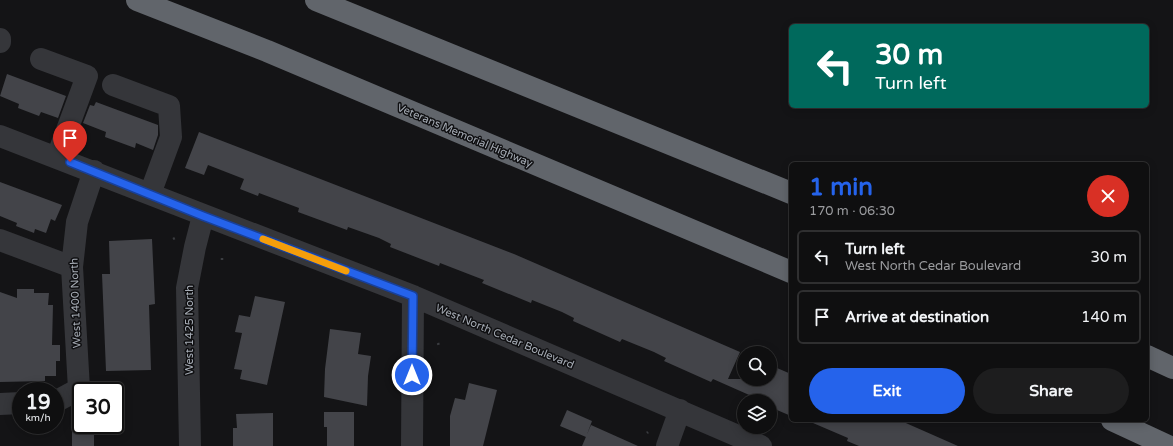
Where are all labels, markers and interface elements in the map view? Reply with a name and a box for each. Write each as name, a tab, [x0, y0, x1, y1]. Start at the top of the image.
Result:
text: 30 m	[875, 38, 943, 72]
icon: left	[809, 40, 861, 92]
text: Turn left	[875, 72, 947, 94]
street label: Veterans Memorial Highway	[395, 101, 535, 170]
pin	[53, 121, 87, 162]
icon: arrive	[59, 127, 81, 149]
text: 1 min	[809, 173, 873, 202]
button: close	[1087, 175, 1129, 217]
text: 170 m · 06:30	[809, 203, 895, 219]
text: Turn left	[845, 240, 905, 258]
icon: left	[811, 246, 833, 268]
text: 30 m	[1090, 248, 1127, 266]
street label: West 1400 North	[67, 258, 84, 348]
text: West North Cedar Boulevard	[845, 258, 1021, 274]
street label: West 1425 North	[183, 285, 196, 375]
street label: West North Cedar Boulevard	[434, 301, 576, 372]
icon: arrive	[811, 306, 833, 328]
text: Arrive at destination	[845, 308, 989, 326]
text: 140 m	[1081, 308, 1127, 326]
map controls	[737, 346, 777, 434]
button: search	[737, 346, 777, 386]
position arrow	[391, 354, 433, 396]
button: Exit	[809, 368, 965, 414]
button: Share	[973, 368, 1129, 414]
speed limit sign: 30	[72, 382, 124, 434]
text: 19	[25, 391, 51, 415]
button: layers	[737, 394, 777, 434]
text: km/h	[25, 412, 51, 424]

